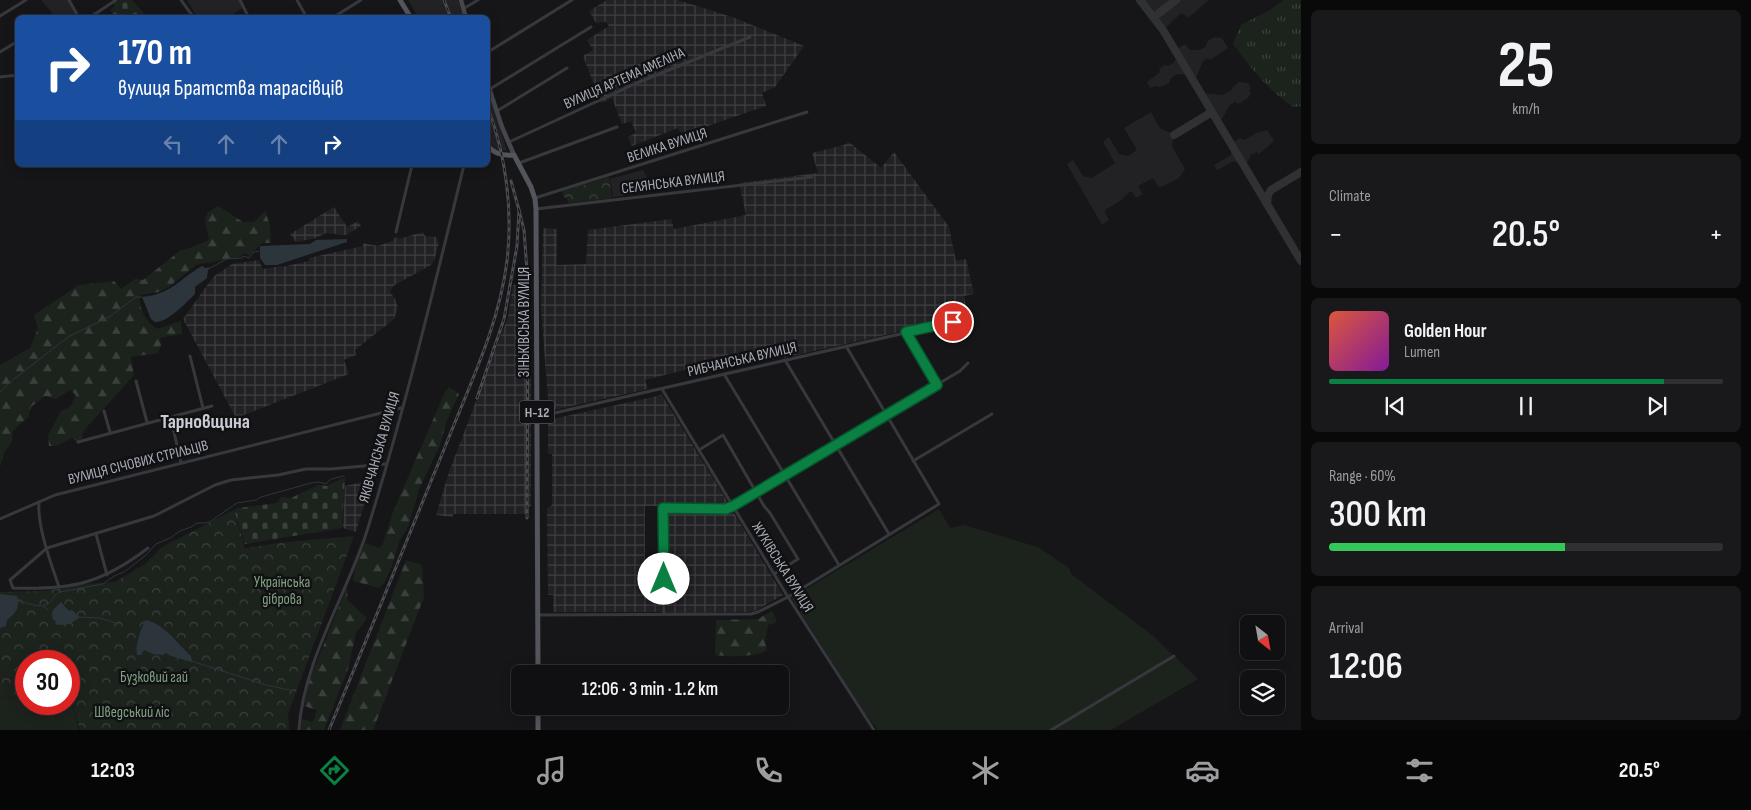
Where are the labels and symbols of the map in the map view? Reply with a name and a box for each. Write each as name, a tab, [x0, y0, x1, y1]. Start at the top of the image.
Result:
street label: ВУЛИЦЯ АРТЕМА АМЕЛІНА	[561, 43, 688, 114]
street label: ВЕЛИКА ВУЛИЦЯ	[625, 124, 710, 167]
street label: СЕЛЯНСЬКА ВУЛИЦЯ	[620, 167, 726, 198]
street label: ЗІНЬКІВСЬКА ВУЛИЦЯ	[515, 267, 534, 377]
pin	[932, 301, 974, 343]
street label: РИБЧАНСЬКА ВУЛИЦЯ	[686, 338, 799, 381]
street label: ЯКІВЧАНСЬКА ВУЛИЦЯ	[355, 389, 404, 505]
road number: Н-12	[520, 401, 554, 424]
district label: Тарновщина	[160, 410, 250, 434]
street label: ВУЛИЦЯ СІЧОВИХ СТРІЛЬЦІВ	[66, 436, 210, 489]
street label: ЖУКІВСЬКА ВУЛИЦЯ	[747, 519, 818, 616]
position arrow	[637, 552, 689, 604]
park label: Українська діброва	[254, 573, 310, 609]
north arrow	[1240, 615, 1285, 660]
speed limit sign: 30	[15, 650, 80, 715]
park label: Бузковий гай	[120, 668, 188, 687]
park label: Шведський ліс	[94, 703, 170, 722]

